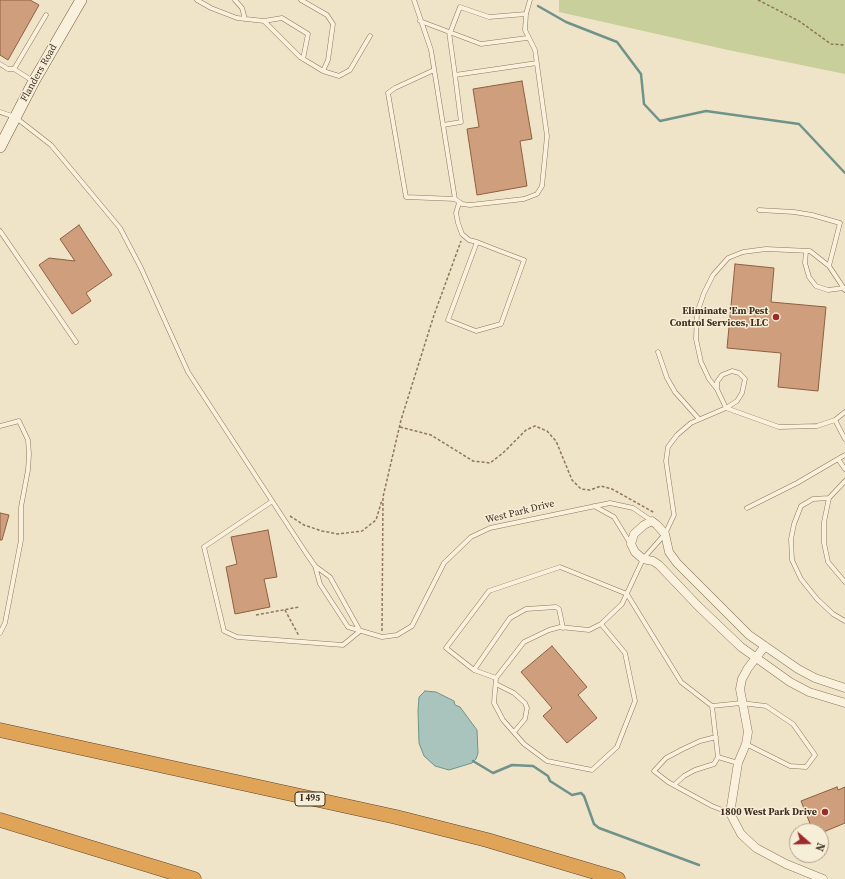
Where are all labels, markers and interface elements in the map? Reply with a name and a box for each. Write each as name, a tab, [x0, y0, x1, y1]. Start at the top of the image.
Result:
street label: Flanders Road	[18, 42, 60, 104]
place label: Eliminate 'Em Pest Control Services, LLC	[670, 305, 768, 328]
marker: Eliminate 'Em Pest Control Services, LLC	[771, 312, 781, 322]
street label: West Park Drive	[484, 498, 556, 526]
road number: I 495	[295, 792, 325, 806]
place label: 1800 West Park Drive	[720, 806, 817, 818]
marker: 1800 West Park Drive	[820, 807, 830, 817]
north arrow	[789, 823, 829, 863]
text: N	[811, 841, 828, 853]

